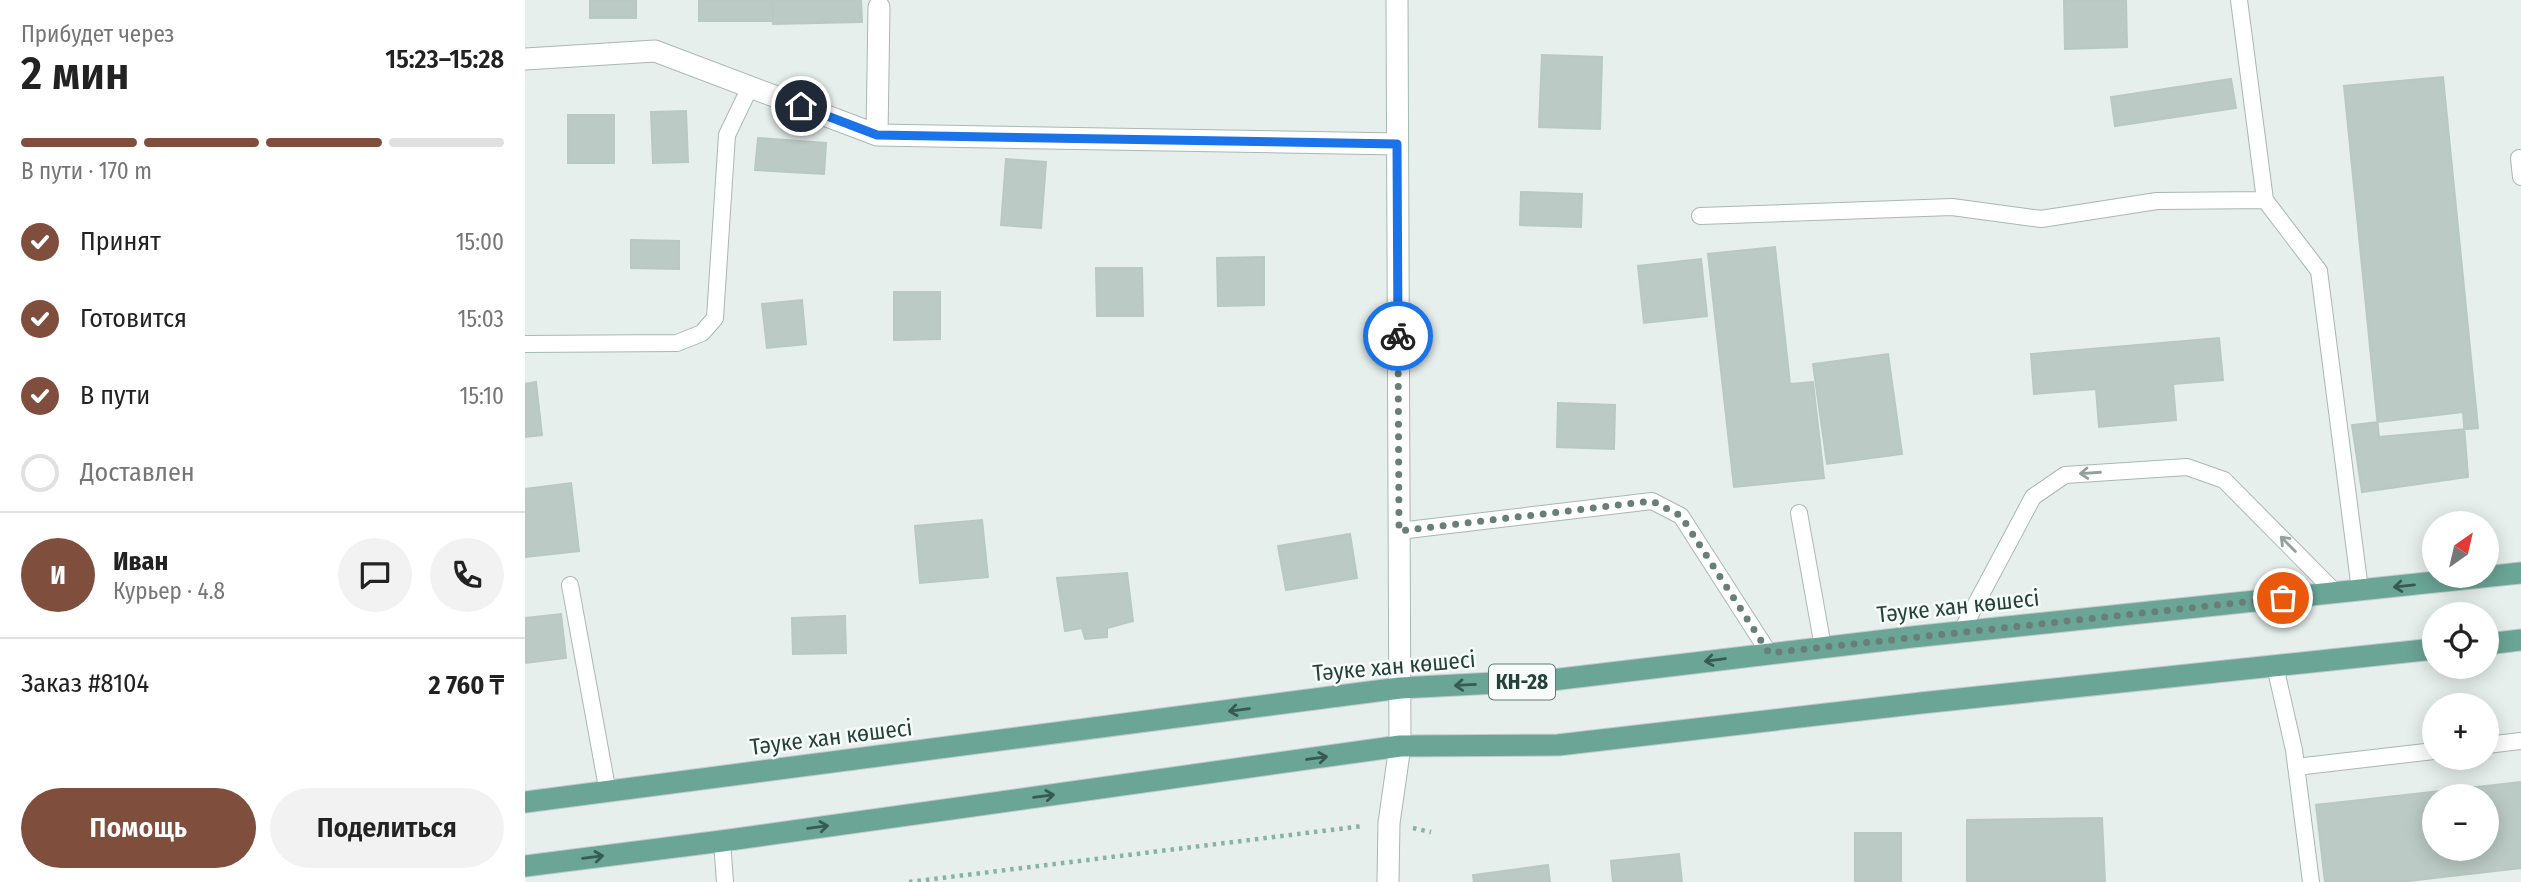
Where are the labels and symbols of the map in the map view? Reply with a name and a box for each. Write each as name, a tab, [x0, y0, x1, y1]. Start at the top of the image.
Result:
pin	[771, 76, 831, 136]
courier	[1363, 301, 1433, 371]
one-way arrow	[2079, 467, 2102, 480]
north arrow	[2422, 511, 2499, 588]
one-way arrow	[2280, 536, 2297, 553]
pin	[2253, 568, 2313, 628]
one-way arrow	[2394, 579, 2416, 592]
street label: Тәуке хан көшесі	[1875, 584, 2041, 628]
street label: Тәуке хан көшесі	[1311, 645, 1477, 687]
one-way arrow	[1705, 653, 1727, 666]
road number: КН-28	[1489, 664, 1555, 700]
one-way arrow	[1454, 678, 1477, 691]
one-way arrow	[1228, 703, 1251, 716]
street label: Тәуке хан көшесі	[748, 713, 914, 761]
one-way arrow	[1306, 751, 1328, 764]
one-way arrow	[1032, 789, 1054, 802]
one-way arrow	[806, 821, 829, 834]
one-way arrow	[581, 851, 604, 864]

